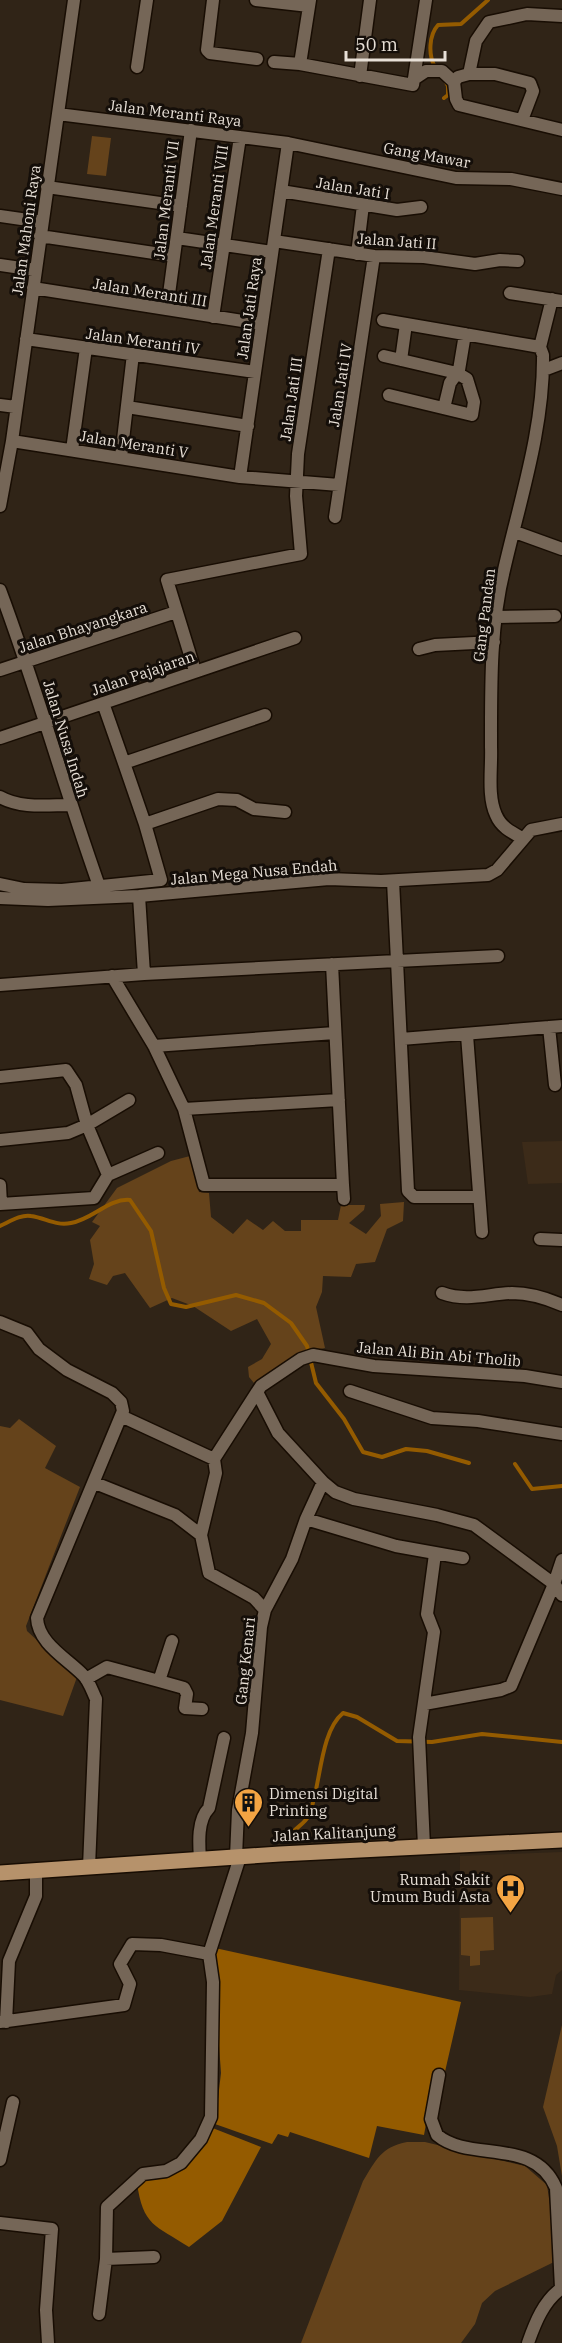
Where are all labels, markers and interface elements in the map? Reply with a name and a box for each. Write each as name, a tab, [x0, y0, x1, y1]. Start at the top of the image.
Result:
scale bar	[346, 24, 445, 62]
text: 50 m	[355, 33, 398, 56]
street label: Jalan Meranti Raya	[107, 95, 243, 131]
street label: Gang Mawar	[382, 138, 472, 172]
street label: Jalan Meranti VII	[149, 139, 183, 261]
street label: Jalan Meranti VIII	[196, 144, 232, 270]
street label: Jalan Mahoni Raya	[7, 163, 45, 297]
street label: Jalan Jati I	[315, 173, 391, 203]
street label: Jalan Jati II	[357, 229, 437, 253]
street label: Jalan Jati Raya	[232, 256, 266, 360]
street label: Jalan Meranti III	[92, 274, 208, 310]
street label: Jalan Meranti IV	[85, 324, 201, 358]
street label: Jalan Jati IV	[324, 342, 356, 428]
street label: Jalan Jati III	[276, 356, 306, 442]
street label: Jalan Meranti V	[78, 426, 190, 462]
street label: Gang Pandan	[469, 567, 499, 663]
street label: Jalan Bhayangkara	[16, 597, 150, 657]
street label: Jalan Pajajaran	[89, 646, 198, 700]
street label: Jalan Nusa Indah	[39, 678, 93, 800]
street label: Jalan Mega Nusa Endah	[170, 855, 338, 889]
street label: Jalan Ali Bin Abi Tholib	[356, 1337, 522, 1371]
street label: Gang Kenari	[231, 1616, 259, 1706]
place label: Dimensi Digital Printing	[269, 1784, 378, 1820]
building icon: Dimensi Digital Printing	[232, 1786, 264, 1828]
street label: Jalan Kalitanjung	[272, 1820, 396, 1846]
place label: Rumah Sakit Umum Budi Asta	[370, 1870, 490, 1906]
hospital icon: Rumah Sakit Umum Budi Asta	[495, 1872, 527, 1914]

